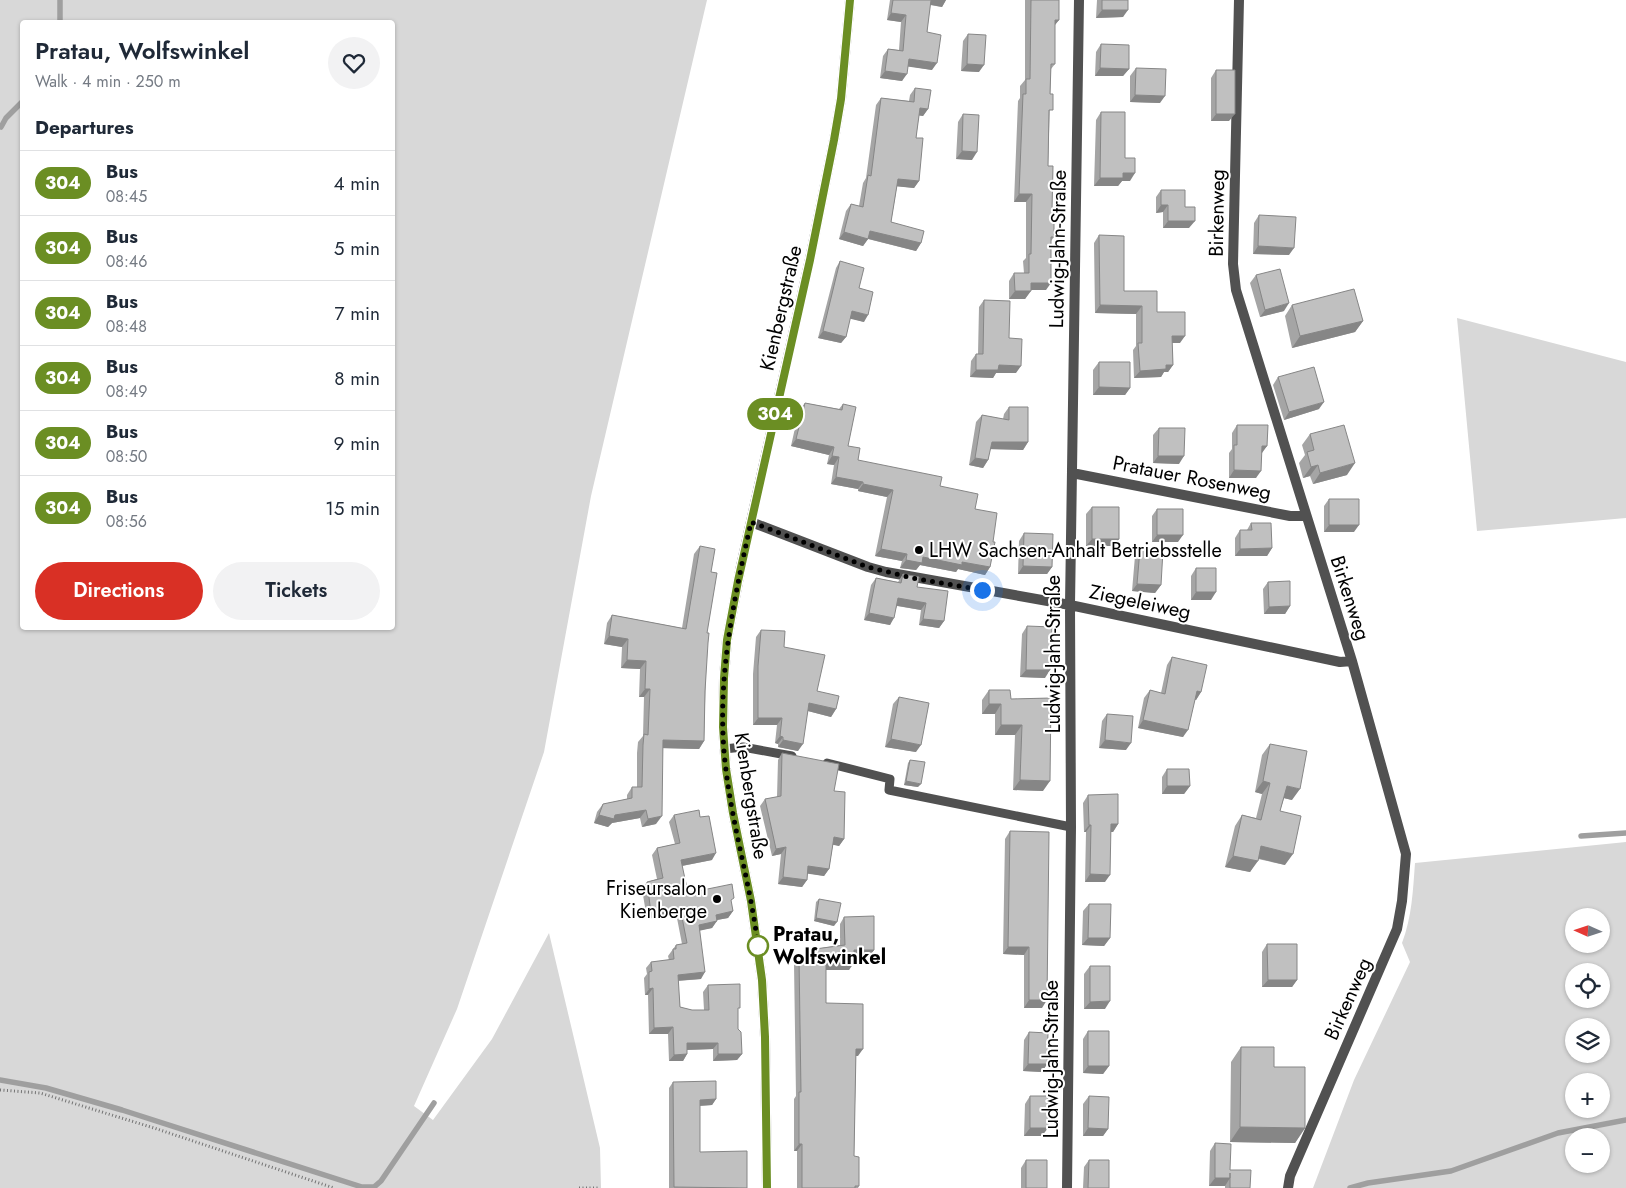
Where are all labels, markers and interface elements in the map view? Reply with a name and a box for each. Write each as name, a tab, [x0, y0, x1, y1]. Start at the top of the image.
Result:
text: Pratau, Wolfswinkel	[35, 33, 249, 68]
button: heart	[328, 37, 380, 89]
text: Walk · 4 min · 250 m	[35, 70, 181, 93]
text: Departures	[35, 114, 134, 141]
text: Bus	[106, 158, 138, 185]
street label: Birkenweg	[1202, 169, 1232, 257]
text: 304	[45, 170, 81, 196]
text: 4 min	[333, 170, 380, 197]
street label: Ludwig-Jahn-Straße	[1042, 170, 1074, 328]
text: 08:45	[106, 185, 147, 208]
text: Bus	[106, 223, 138, 250]
text: 304	[45, 235, 81, 261]
text: 5 min	[334, 235, 380, 262]
street label: Kienbergstraße	[752, 242, 810, 374]
text: 08:46	[106, 250, 147, 273]
text: Bus	[106, 288, 138, 315]
text: 304	[45, 300, 81, 326]
text: 7 min	[335, 300, 380, 327]
text: 08:48	[106, 315, 147, 338]
text: Bus	[106, 353, 138, 380]
text: 304	[45, 365, 81, 391]
text: 8 min	[334, 365, 380, 392]
text: 08:49	[106, 380, 147, 403]
line badge: 304	[746, 398, 804, 430]
text: 304	[757, 401, 793, 427]
text: Bus	[106, 418, 138, 445]
text: 304	[45, 430, 81, 456]
text: 9 min	[334, 430, 380, 457]
text: 08:50	[106, 445, 147, 468]
street label: Pratauer Rosenweg	[1110, 448, 1274, 508]
text: Bus	[106, 483, 138, 510]
text: 304	[45, 495, 81, 521]
text: 15 min	[325, 495, 380, 522]
text: 08:56	[106, 510, 147, 533]
place label: LHW Sachsen-Anhalt Betriebsstelle	[929, 536, 1222, 565]
marker: LHW Sachsen-Anhalt Betriebsstelle	[913, 544, 925, 556]
street label: Birkenweg	[1323, 552, 1377, 644]
button: Directions	[35, 562, 203, 620]
button: Tickets	[213, 562, 380, 620]
street label: Ludwig-Jahn-Straße	[1039, 575, 1068, 733]
street label: Ziegeleiweg	[1087, 577, 1193, 627]
your location	[970, 578, 995, 603]
street label: Kienbergstraße	[727, 731, 775, 861]
place label: Friseursalon Kienberge	[606, 874, 707, 926]
marker: Friseursalon Kienberge	[711, 893, 723, 905]
north arrow	[1565, 908, 1610, 952]
map controls	[1565, 908, 1610, 1173]
place label: Pratau, Wolfswinkel	[773, 920, 886, 972]
marker: Pratau, Wolfswinkel	[747, 935, 769, 957]
street label: Birkenweg	[1317, 953, 1379, 1045]
button: locate	[1565, 963, 1610, 1008]
street label: Ludwig-Jahn-Straße	[1037, 980, 1066, 1138]
button: layers	[1565, 1018, 1610, 1063]
button: +	[1565, 1073, 1610, 1118]
button: −	[1565, 1128, 1610, 1173]

